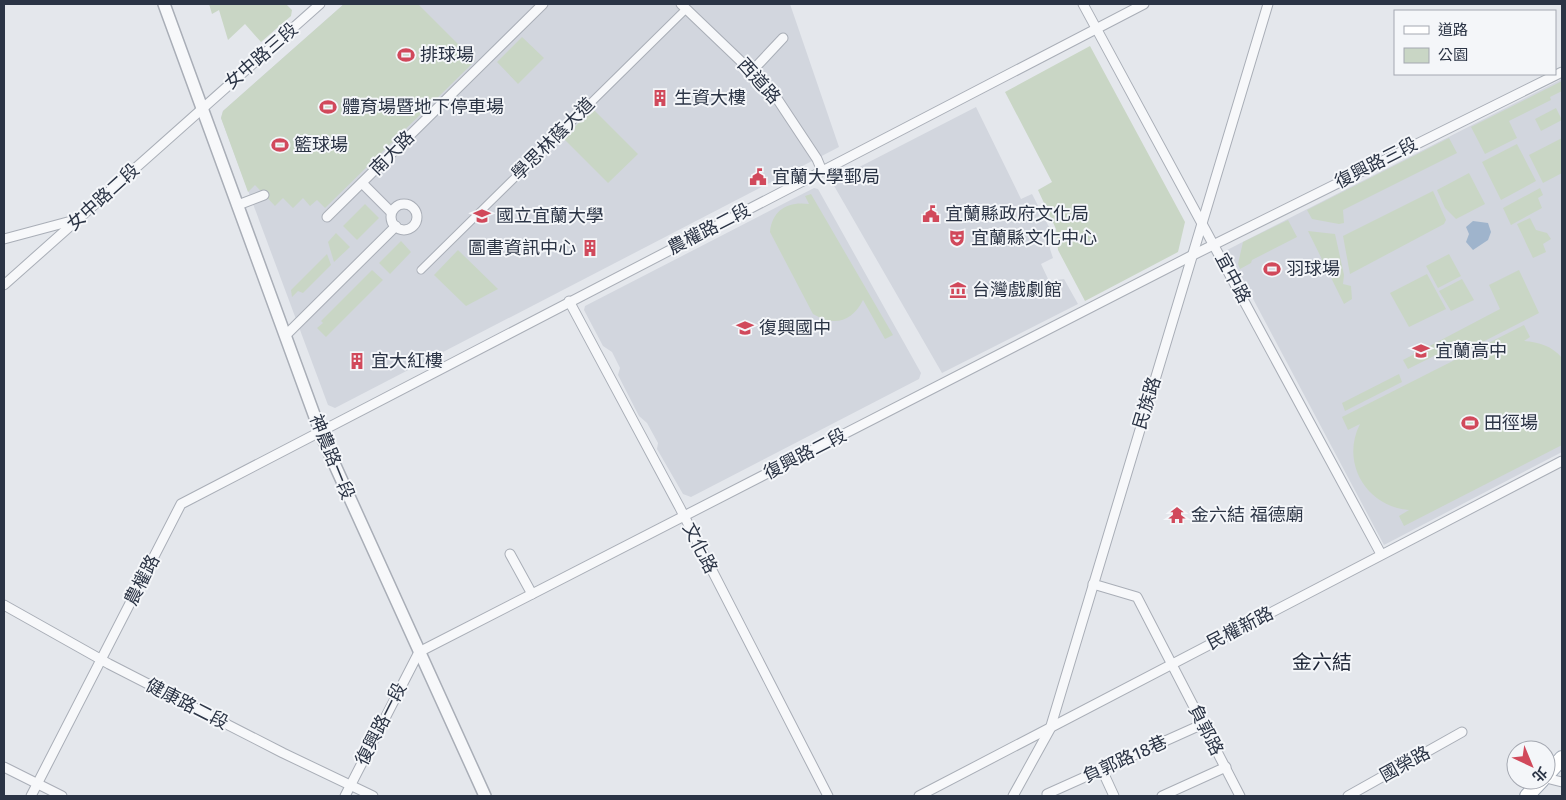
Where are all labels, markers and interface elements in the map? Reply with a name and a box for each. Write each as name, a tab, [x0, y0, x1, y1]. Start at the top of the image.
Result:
legend	[1394, 10, 1556, 75]
street label: 女中路三段	[220, 18, 302, 94]
text: 道路	[1438, 21, 1468, 39]
place label: 排球場	[420, 44, 474, 66]
sports icon: 排球場	[396, 45, 416, 65]
text: 公園	[1438, 46, 1468, 64]
street label: 西道路	[733, 54, 785, 108]
place label: 生資大樓	[674, 87, 746, 109]
building icon: 生資大樓	[650, 88, 670, 108]
street label: 學思林蔭大道	[507, 93, 599, 185]
place label: 體育場暨地下停車場	[342, 96, 504, 118]
sports icon: 體育場暨地下停車場	[318, 97, 338, 117]
street label: 南大路	[365, 126, 419, 180]
street label: 復興路三段	[1331, 133, 1421, 193]
place label: 籃球場	[294, 134, 348, 156]
sports icon: 籃球場	[270, 135, 290, 155]
street label: 女中路二段	[62, 159, 144, 235]
place label: 宜蘭大學郵局	[772, 166, 880, 188]
public building icon: 宜蘭大學郵局	[748, 167, 768, 187]
street label: 農權路二段	[664, 199, 754, 259]
place label: 宜蘭縣政府文化局	[945, 203, 1089, 225]
public building icon: 宜蘭縣政府文化局	[921, 204, 941, 224]
place label: 國立宜蘭大學	[496, 205, 604, 227]
school or university icon: 國立宜蘭大學	[472, 206, 492, 226]
place label: 宜蘭縣文化中心	[971, 227, 1097, 249]
theatre icon: 宜蘭縣文化中心	[947, 228, 967, 248]
place label: 圖書資訊中心	[468, 237, 576, 259]
building icon: 圖書資訊中心	[580, 238, 600, 258]
street label: 宜中路	[1211, 249, 1255, 307]
place label: 羽球場	[1286, 258, 1340, 280]
sports icon: 羽球場	[1262, 259, 1282, 279]
place label: 台灣戲劇館	[972, 279, 1062, 301]
museum icon: 台灣戲劇館	[948, 280, 968, 300]
place label: 復興國中	[759, 317, 831, 339]
school or university icon: 復興國中	[735, 318, 755, 338]
place label: 宜蘭高中	[1435, 340, 1507, 362]
school or university icon: 宜蘭高中	[1411, 341, 1431, 361]
place label: 宜大紅樓	[371, 350, 443, 372]
building icon: 宜大紅樓	[347, 351, 367, 371]
street label: 民族路	[1129, 374, 1165, 432]
street label: 神農路一段	[305, 411, 359, 503]
place label: 田徑場	[1484, 412, 1538, 434]
sports icon: 田徑場	[1460, 413, 1480, 433]
street label: 復興路二段	[760, 424, 850, 484]
place label: 金六結 福德廟	[1191, 504, 1304, 526]
temple icon: 金六結 福德廟	[1167, 505, 1187, 525]
street label: 文化路	[678, 519, 722, 577]
street label: 農權路	[120, 551, 164, 609]
street label: 民權新路	[1203, 602, 1277, 654]
district label: 金六結	[1292, 650, 1352, 674]
street label: 健康路二段	[142, 674, 232, 734]
street label: 復興路一段	[351, 679, 411, 769]
street label: 負郭路	[1184, 701, 1228, 759]
street label: 負郭路18巷	[1080, 731, 1170, 787]
north arrow	[1506, 740, 1556, 790]
street label: 國榮路	[1376, 741, 1434, 787]
text: 北	[1529, 763, 1551, 785]

